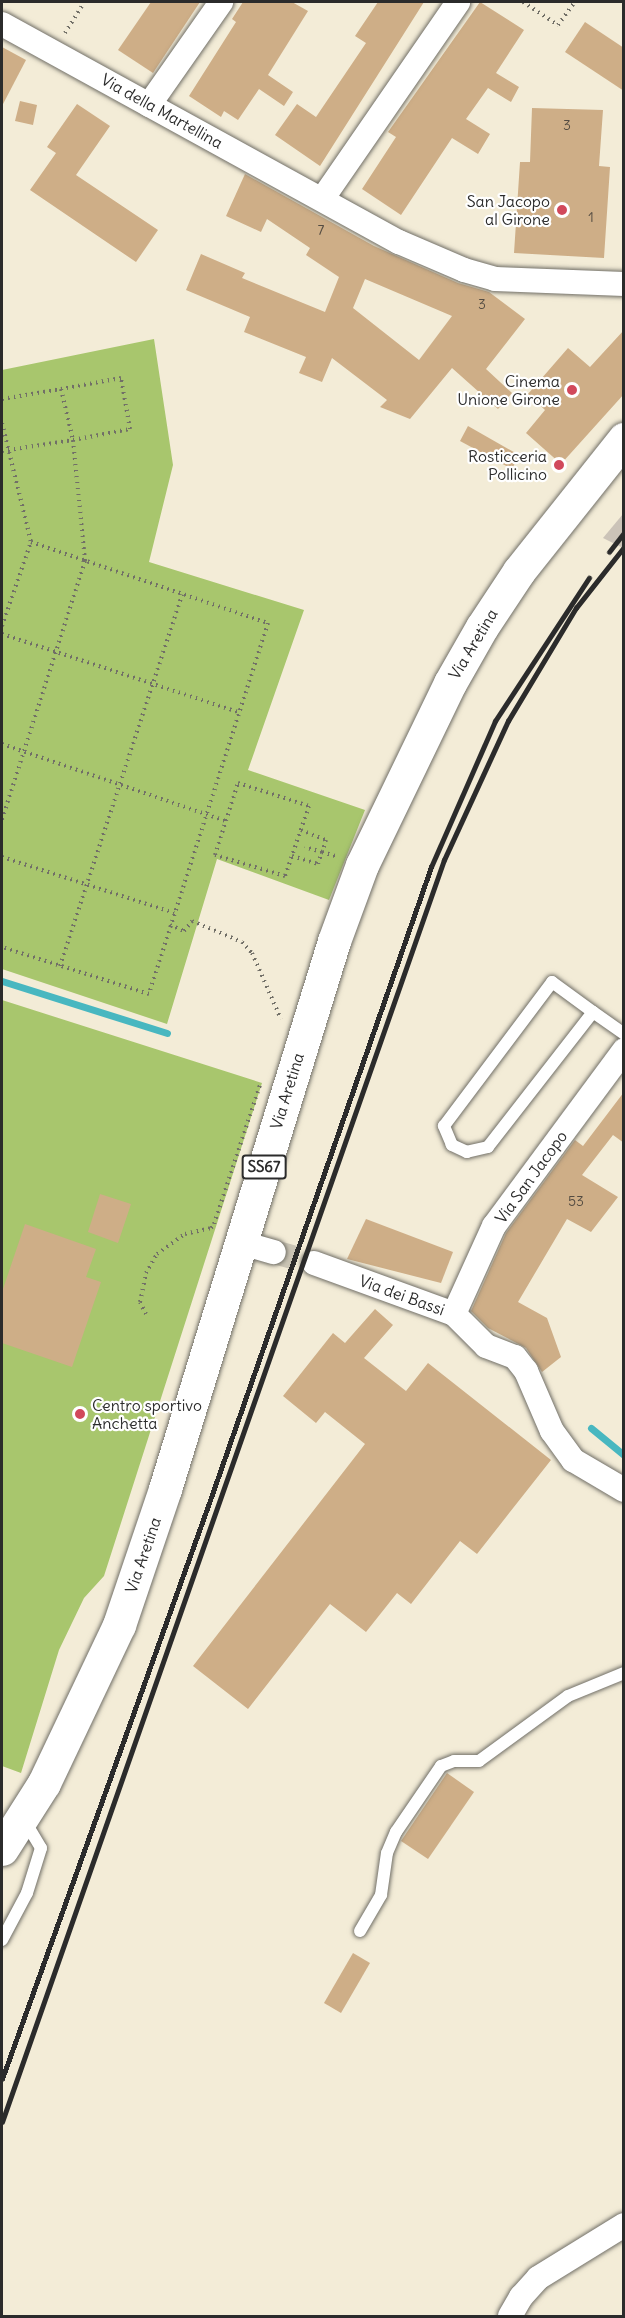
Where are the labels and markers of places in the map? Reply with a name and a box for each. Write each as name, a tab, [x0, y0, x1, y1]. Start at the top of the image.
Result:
place label: San Jacopo al Girone	[467, 191, 550, 229]
marker: San Jacopo al Girone	[555, 203, 569, 217]
place label: Cinema Unione Girone	[457, 371, 560, 409]
marker: Cinema Unione Girone	[565, 383, 579, 397]
place label: Rosticceria Pollicino	[468, 446, 547, 484]
marker: Rosticceria Pollicino	[552, 458, 566, 472]
place label: Centro sportivo Anchetta	[92, 1395, 202, 1433]
marker: Centro sportivo Anchetta	[73, 1407, 87, 1421]

